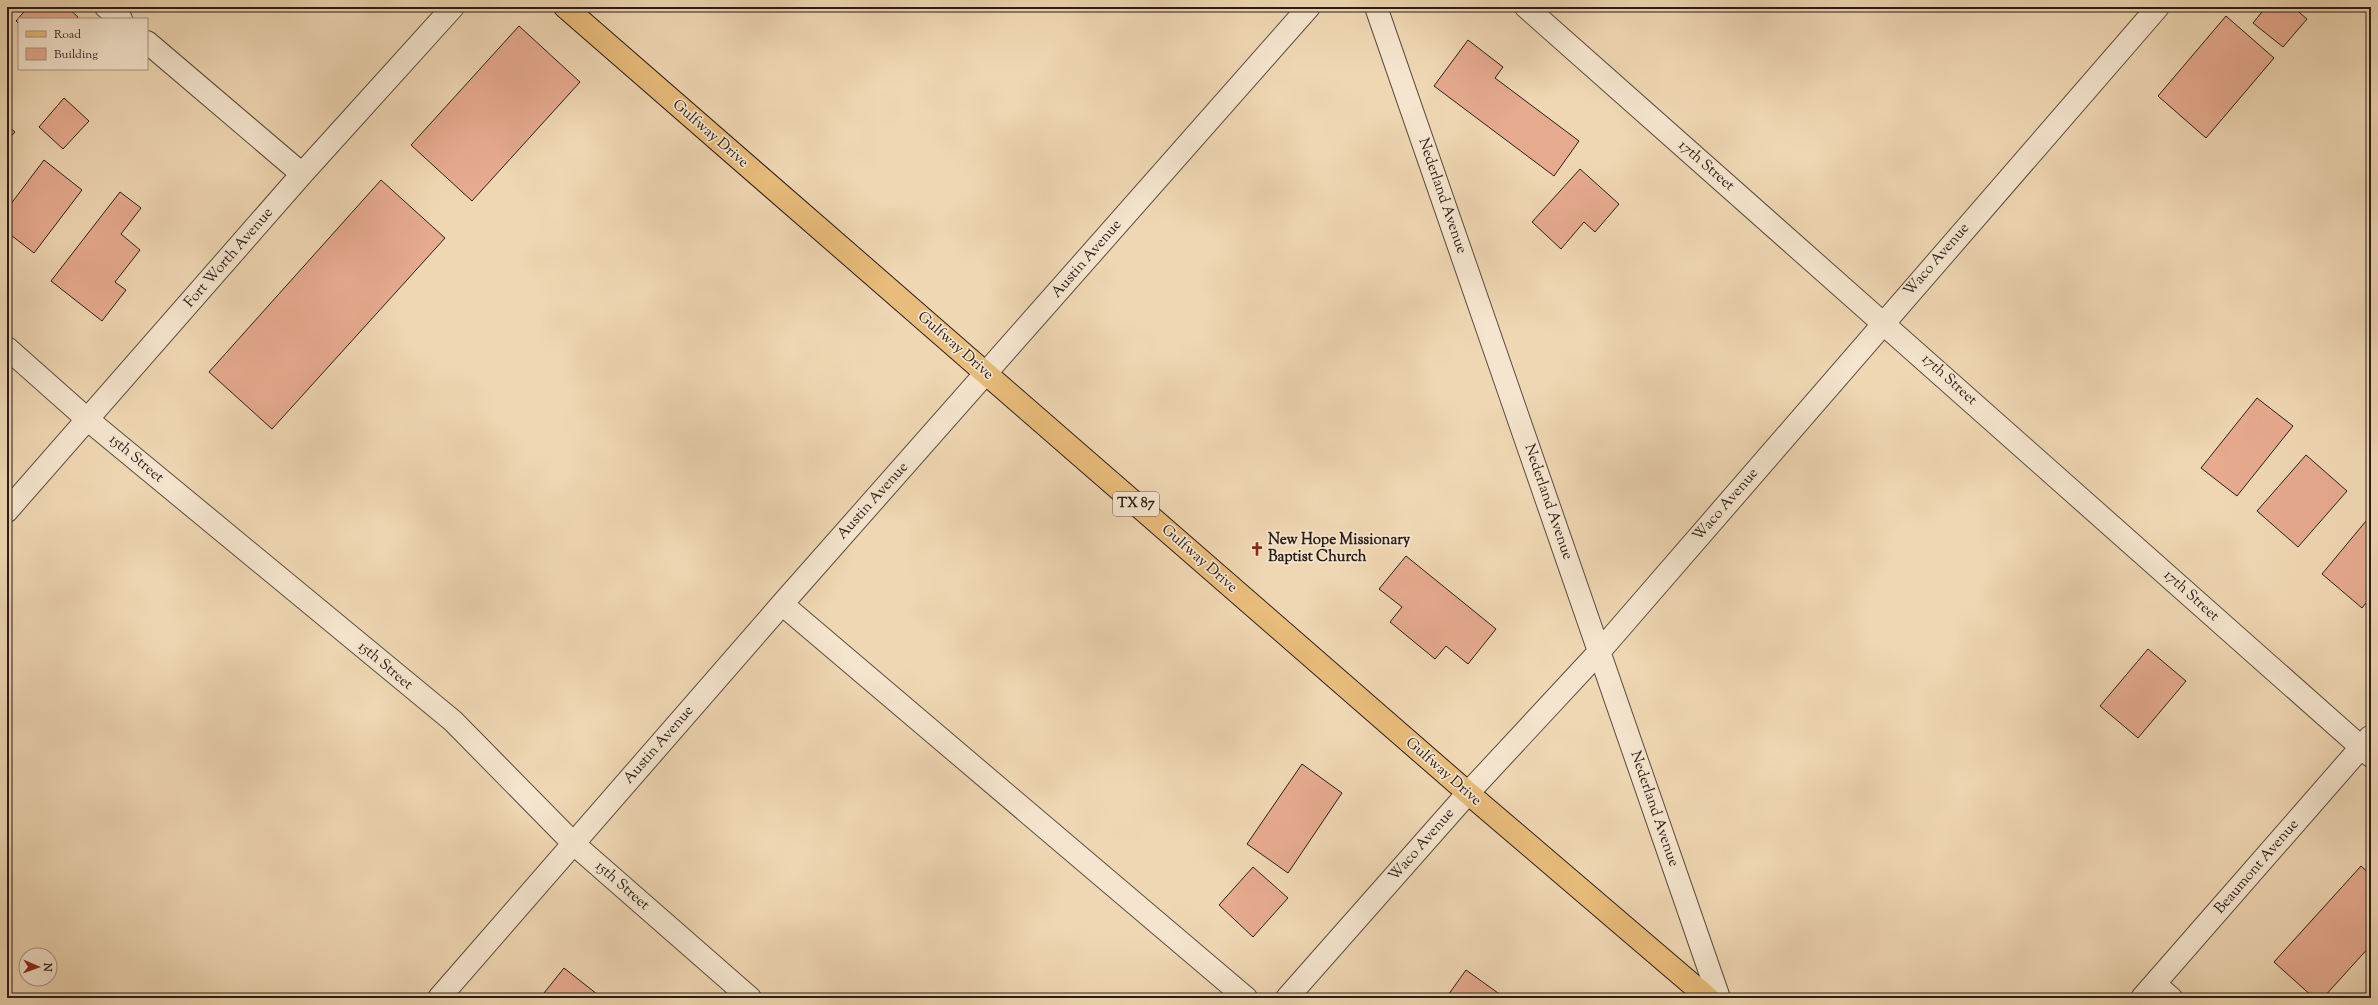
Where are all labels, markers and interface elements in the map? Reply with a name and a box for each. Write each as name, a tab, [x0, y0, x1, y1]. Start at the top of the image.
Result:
legend	[18, 18, 148, 70]
text: Road	[54, 26, 81, 44]
text: Building	[54, 46, 98, 64]
street label: Gulfway Drive	[667, 95, 753, 173]
street label: Nederland Avenue	[1412, 135, 1472, 257]
street label: 17th Street	[1673, 136, 1739, 196]
street label: Fort Worth Avenue	[180, 203, 278, 313]
street label: Austin Avenue	[1047, 215, 1127, 303]
street label: Waco Avenue	[1899, 219, 1975, 301]
street label: Gulfway Drive	[912, 307, 998, 385]
street label: 17th Street	[1917, 349, 1981, 411]
street label: 15th Street	[104, 430, 168, 488]
street label: Nederland Avenue	[1518, 441, 1578, 563]
street label: Austin Avenue	[832, 458, 914, 544]
street label: Waco Avenue	[1688, 464, 1764, 546]
road number: TX 87	[1113, 492, 1159, 516]
street label: Gulfway Drive	[1156, 520, 1242, 598]
place label: New Hope Missionary Baptist Church	[1268, 530, 1411, 568]
church icon: New Hope Missionary Baptist Church	[1249, 541, 1265, 557]
street label: 17th Street	[2159, 565, 2223, 627]
street label: 15th Street	[353, 637, 417, 695]
street label: Austin Avenue	[619, 701, 699, 789]
street label: Gulfway Drive	[1400, 733, 1486, 811]
street label: Nederland Avenue	[1624, 748, 1684, 870]
street label: Waco Avenue	[1384, 804, 1460, 886]
street label: Beaumont Avenue	[2210, 815, 2304, 919]
street label: 15th Street	[590, 856, 654, 916]
north arrow	[18, 947, 58, 987]
text: N	[39, 962, 55, 972]

